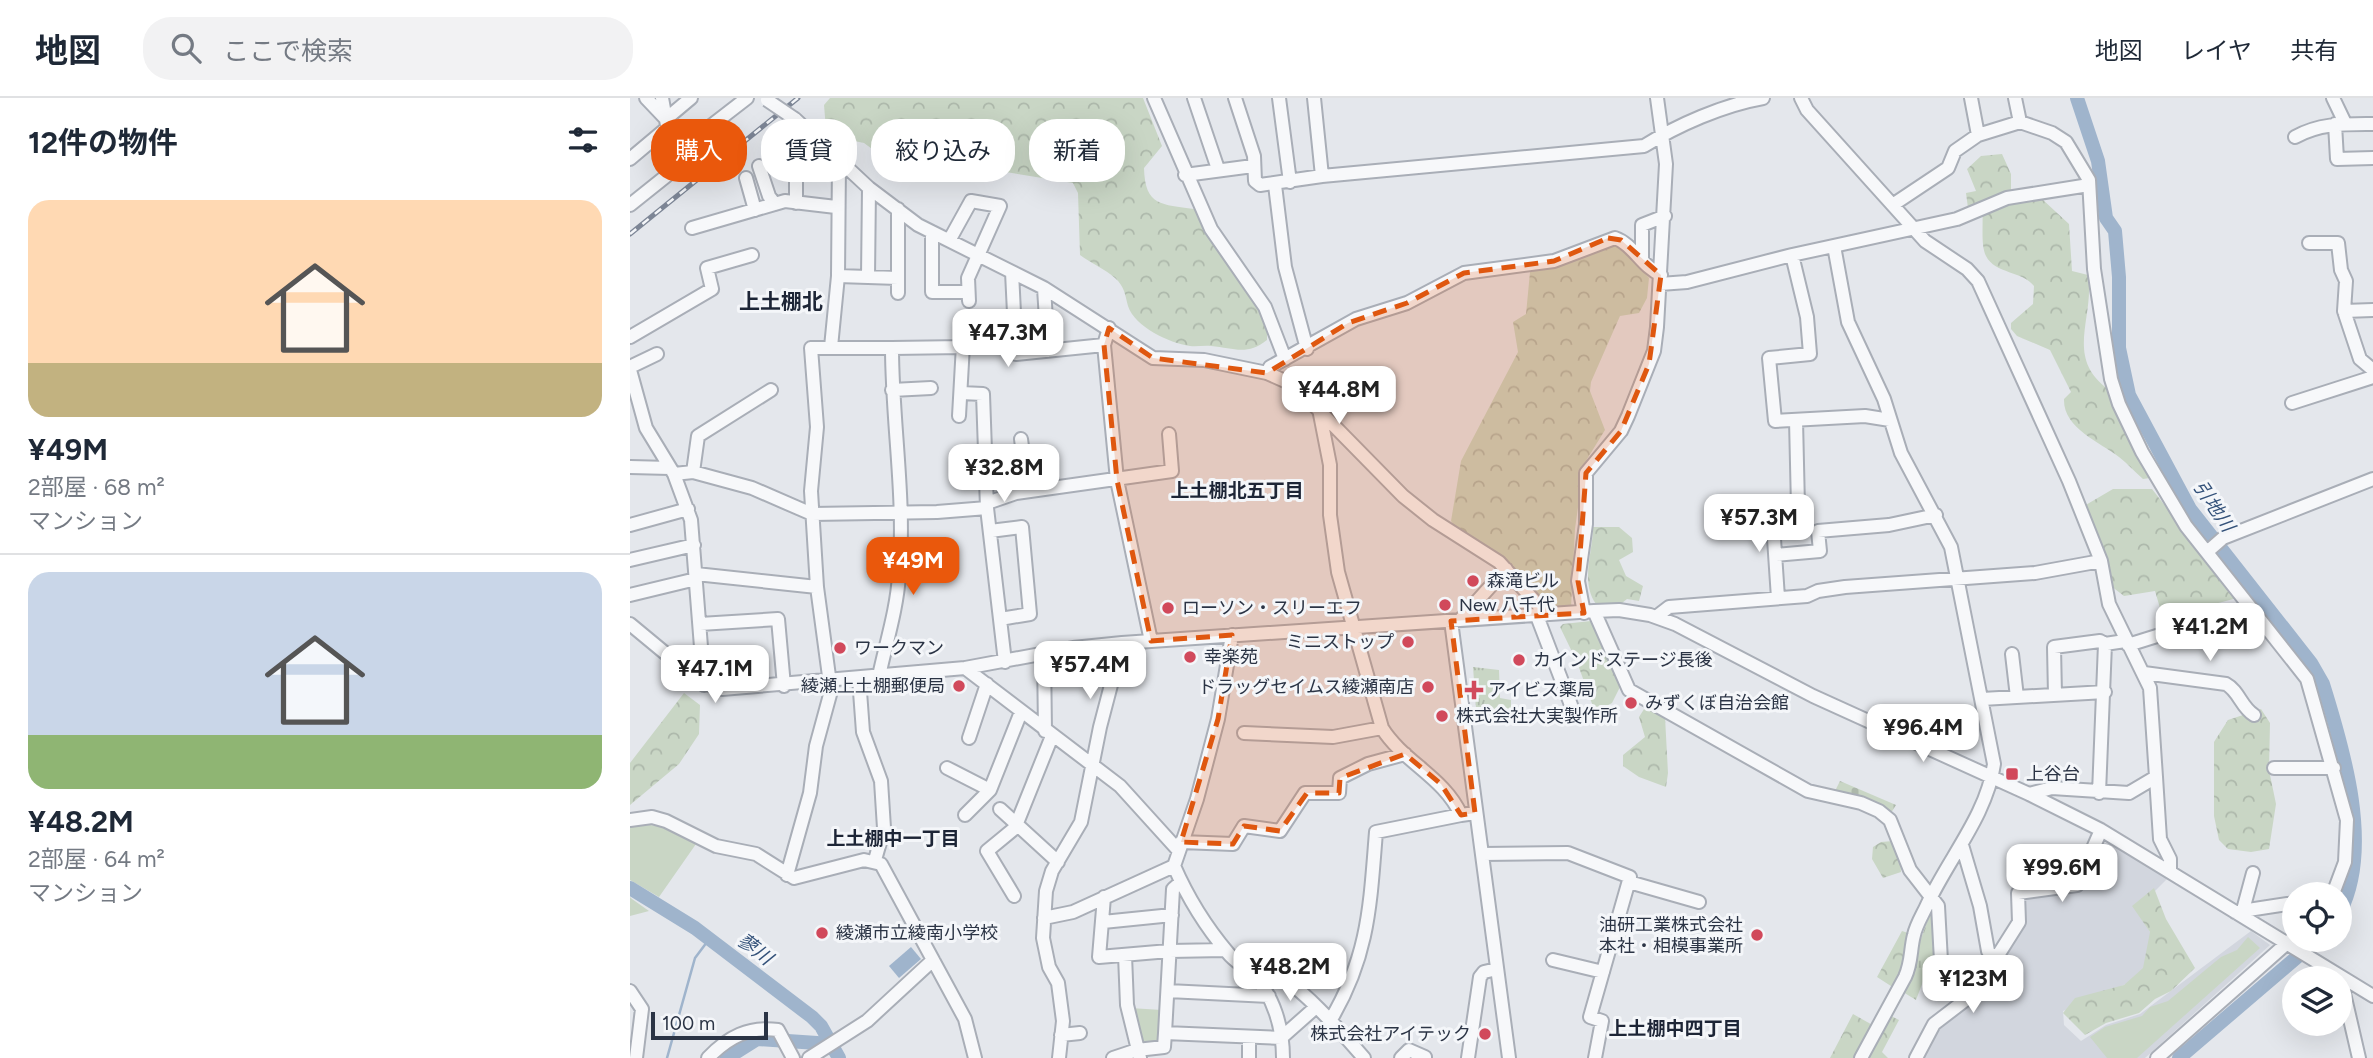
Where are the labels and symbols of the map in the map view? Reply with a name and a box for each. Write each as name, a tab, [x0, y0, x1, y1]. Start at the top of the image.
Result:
district label: 上土棚北	[739, 289, 823, 314]
pin: ¥47.3M	[951, 310, 1065, 369]
pin: ¥44.8M	[1282, 366, 1396, 426]
pin: ¥32.8M	[947, 444, 1061, 504]
water label: 引地川	[2189, 476, 2241, 538]
district label: 上土棚北五丁目	[1170, 479, 1304, 502]
pin: ¥57.3M	[1702, 494, 1816, 554]
pin: ¥49M	[872, 538, 954, 597]
place label: 森滝ビル	[1487, 570, 1559, 592]
marker: 森滝ビル	[1465, 573, 1481, 589]
place label: New 八千代	[1459, 594, 1555, 616]
place label: ローソン・スリーエフ	[1182, 597, 1362, 619]
marker: New 八千代	[1437, 597, 1453, 613]
marker: ローソン・スリーエフ	[1160, 600, 1176, 616]
pin: ¥41.2M	[2153, 603, 2267, 663]
place label: ミニストップ	[1286, 631, 1394, 653]
marker: ミニストップ	[1400, 634, 1416, 650]
place label: ワークマン	[854, 637, 944, 659]
marker: ワークマン	[832, 640, 848, 656]
pin: ¥57.4M	[1033, 642, 1147, 701]
pin: ¥47.1M	[658, 646, 772, 705]
place label: 幸楽苑	[1204, 646, 1258, 668]
marker: 幸楽苑	[1182, 649, 1198, 665]
place label: カインドステージ長後	[1533, 649, 1713, 671]
marker: カインドステージ長後	[1511, 652, 1527, 668]
place label: 綾瀬上土棚郵便局	[801, 675, 945, 697]
place label: ドラッグセイムス綾瀬南店	[1198, 676, 1414, 698]
marker: 綾瀬上土棚郵便局	[951, 678, 967, 694]
marker: ドラッグセイムス綾瀬南店	[1420, 679, 1436, 695]
place label: アイビス薬局	[1488, 679, 1595, 701]
marker: アイビス薬局	[1466, 682, 1482, 698]
place label: みずくぼ自治会館	[1645, 692, 1789, 714]
marker: みずくぼ自治会館	[1623, 695, 1639, 711]
pin: ¥96.4M	[1866, 704, 1980, 764]
place label: 株式会社大実製作所	[1456, 705, 1618, 727]
marker: 株式会社大実製作所	[1434, 708, 1450, 724]
place label: 上谷台	[2026, 763, 2080, 785]
marker: 上谷台	[2004, 766, 2020, 782]
district label: 上土棚中一丁目	[826, 827, 960, 850]
pin: ¥99.6M	[2005, 844, 2119, 904]
place label: 油研工業株式会社 本社・相模事業所	[1599, 914, 1743, 957]
place label: 綾瀬市立綾南小学校	[836, 922, 998, 944]
marker: 綾瀬市立綾南小学校	[814, 925, 830, 941]
marker: 油研工業株式会社 本社・相模事業所	[1749, 927, 1765, 943]
water label: 蓼川	[733, 928, 779, 971]
pin: ¥48.2M	[1233, 944, 1347, 1003]
pin: ¥123M	[1924, 956, 2022, 1015]
scale bar	[651, 1009, 768, 1041]
district label: 上土棚中四丁目	[1608, 1017, 1742, 1040]
place label: 株式会社アイテック	[1310, 1023, 1471, 1045]
marker: 株式会社アイテック	[1477, 1026, 1493, 1042]

